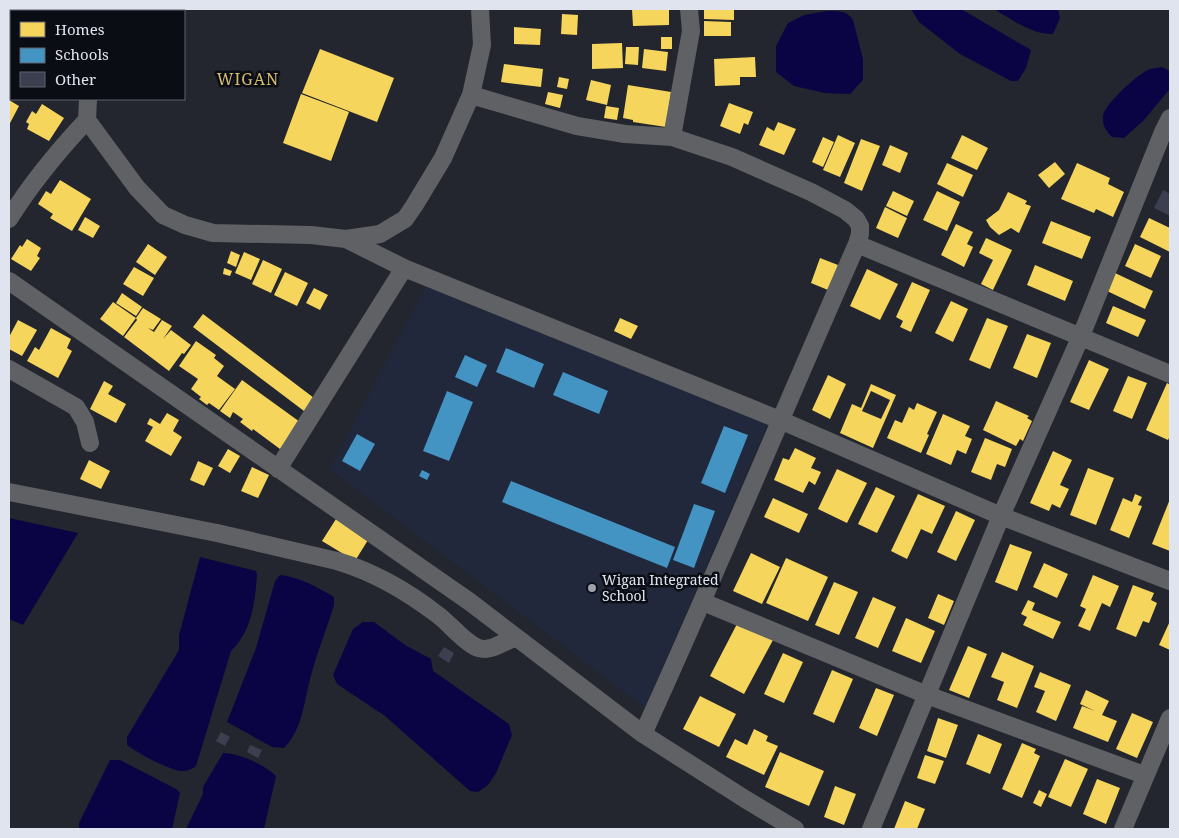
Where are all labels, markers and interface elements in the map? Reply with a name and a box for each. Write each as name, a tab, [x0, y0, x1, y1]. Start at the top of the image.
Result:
legend	[10, 10, 185, 100]
text: Homes	[55, 19, 105, 39]
text: Schools	[55, 44, 109, 64]
district label: WIGAN	[217, 68, 279, 90]
text: Other	[55, 69, 96, 89]
place label: Wigan Integrated School	[602, 570, 719, 605]
marker: Wigan Integrated School	[586, 582, 598, 594]

